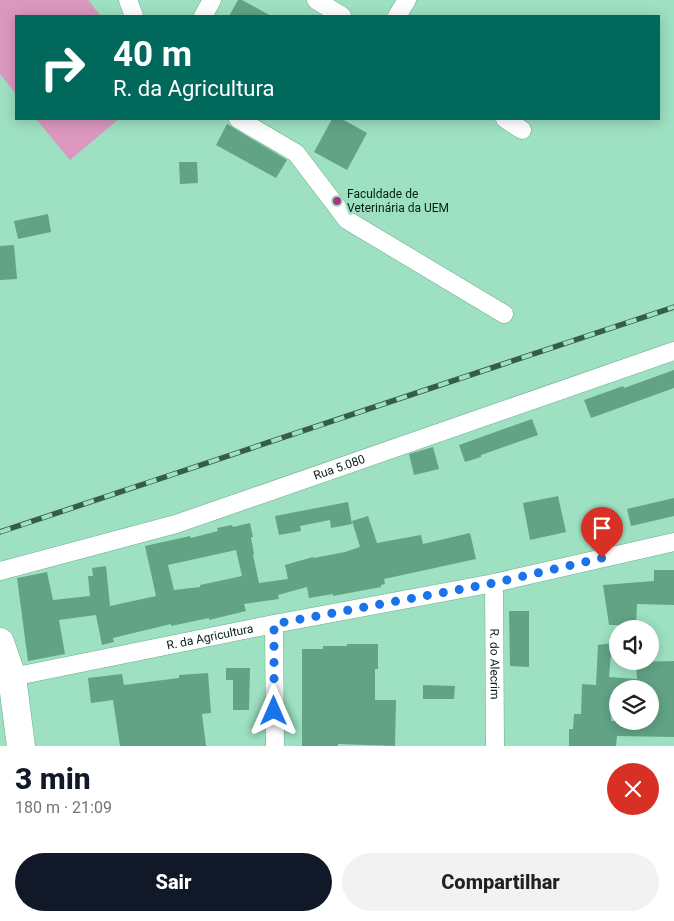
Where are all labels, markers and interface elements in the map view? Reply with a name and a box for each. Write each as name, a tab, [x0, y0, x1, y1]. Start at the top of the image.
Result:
text: 40 m	[113, 34, 192, 75]
icon: right	[30, 35, 95, 100]
text: R. da Agricultura	[113, 76, 274, 101]
place label: Faculdade de Veterinária da UEM	[347, 187, 449, 215]
marker: Faculdade de Veterinária da UEM	[331, 195, 343, 207]
street label: Rua 5.080	[312, 452, 367, 483]
pin	[581, 507, 623, 558]
icon: arrive	[588, 514, 616, 542]
map controls	[609, 620, 659, 730]
button: sound	[609, 620, 659, 670]
street label: R. da Agricultura	[165, 621, 255, 653]
street label: R. do Alecrim	[487, 628, 502, 700]
button: layers	[609, 680, 659, 730]
position arrow	[247, 684, 299, 736]
text: 3 min	[15, 761, 91, 796]
button: close	[607, 763, 659, 815]
text: 180 m · 21:09	[15, 798, 112, 817]
button: Sair	[15, 853, 332, 911]
button: Compartilhar	[342, 853, 659, 911]

